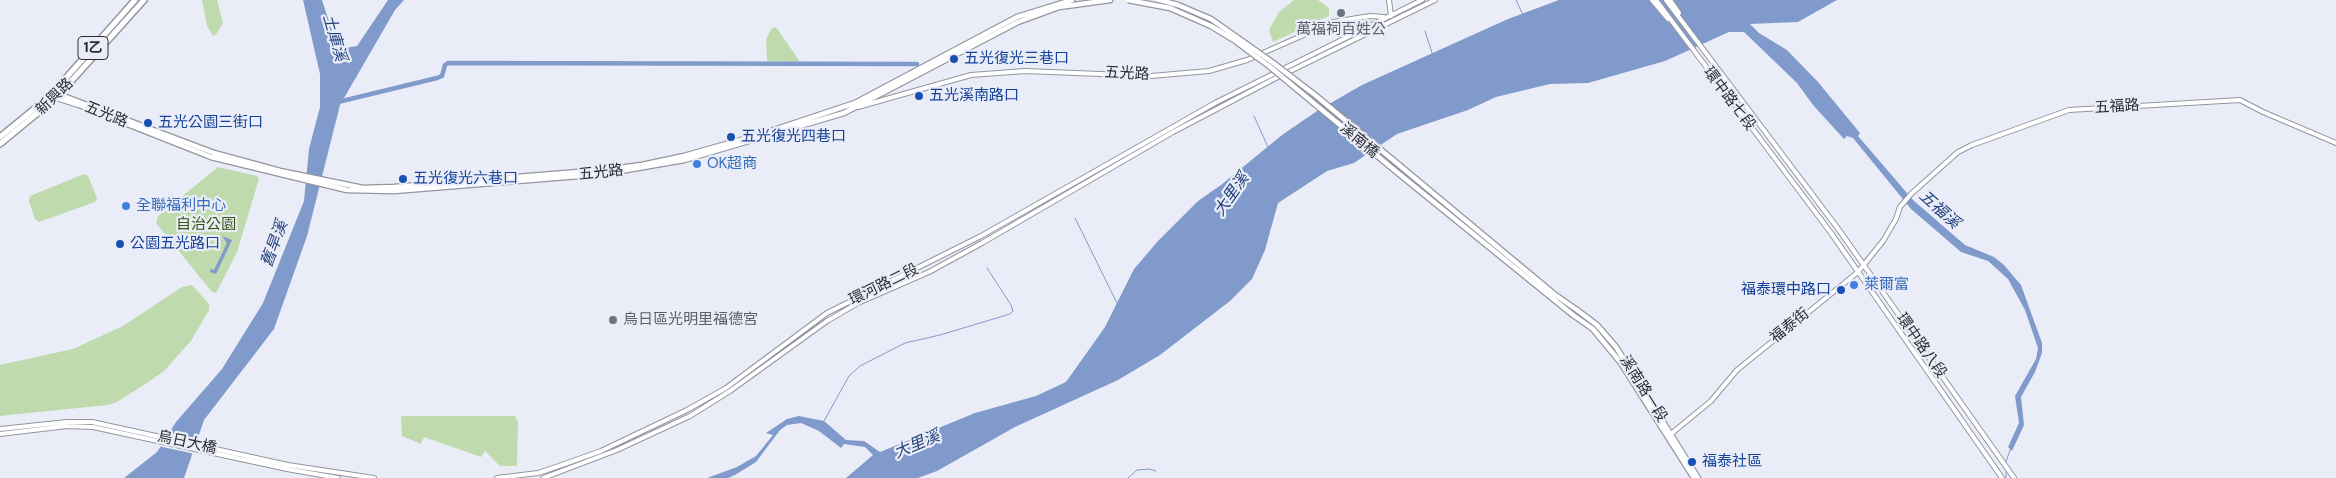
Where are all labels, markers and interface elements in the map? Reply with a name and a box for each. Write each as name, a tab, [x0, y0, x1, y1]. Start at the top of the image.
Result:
marker: 萬福祠百姓公	[1335, 7, 1347, 19]
water label: 土庫溪	[318, 12, 350, 64]
place label: 萬福祠百姓公	[1296, 21, 1386, 39]
road number: 1乙	[78, 36, 108, 59]
place label: 五光復光三巷口	[964, 50, 1069, 68]
marker: 五光復光三巷口	[948, 53, 960, 65]
street label: 五光路	[1104, 64, 1150, 84]
street label: 環中路七段	[1699, 64, 1759, 134]
street label: 新興路	[33, 75, 77, 119]
place label: 五光溪南路口	[929, 87, 1019, 105]
marker: 五光溪南路口	[913, 90, 925, 102]
street label: 五福路	[2094, 96, 2140, 118]
street label: 五光路	[82, 98, 130, 132]
place label: 五光公園三街口	[158, 114, 263, 132]
marker: 五光公園三街口	[142, 117, 154, 129]
street label: 溪南橋	[1336, 120, 1382, 162]
place label: 五光復光四巷口	[741, 128, 846, 146]
marker: 五光復光四巷口	[725, 131, 737, 143]
place label: OK超商	[707, 155, 757, 173]
marker: OK超商	[691, 158, 703, 170]
street label: 五光路	[578, 162, 624, 184]
place label: 五光復光六巷口	[413, 170, 518, 188]
water label: 大里溪	[1210, 170, 1254, 220]
marker: 五光復光六巷口	[397, 173, 409, 185]
water label: 五福溪	[1915, 187, 1963, 233]
place label: 全聯福利中心	[136, 197, 226, 215]
marker: 全聯福利中心	[120, 200, 132, 212]
park label: 自治公園	[176, 216, 236, 234]
water label: 舊旱溪	[258, 218, 292, 270]
place label: 公園五光路口	[130, 235, 220, 253]
marker: 公園五光路口	[114, 238, 126, 250]
street label: 環河路二段	[846, 260, 922, 310]
place label: 萊爾富	[1864, 276, 1909, 294]
marker: 萊爾富	[1848, 279, 1860, 291]
place label: 福泰環中路口	[1741, 281, 1831, 299]
marker: 福泰環中路口	[1835, 284, 1847, 296]
street label: 福泰街	[1767, 305, 1813, 347]
street label: 環中路八段	[1892, 310, 1950, 382]
place label: 烏日區光明里福德宮	[623, 311, 758, 329]
marker: 烏日區光明里福德宮	[607, 314, 619, 326]
street label: 溪南路一段	[1615, 352, 1671, 426]
water label: 大里溪	[891, 427, 943, 463]
street label: 烏日大橋	[156, 428, 218, 458]
place label: 福泰社區	[1702, 453, 1762, 471]
marker: 福泰社區	[1686, 456, 1698, 468]

